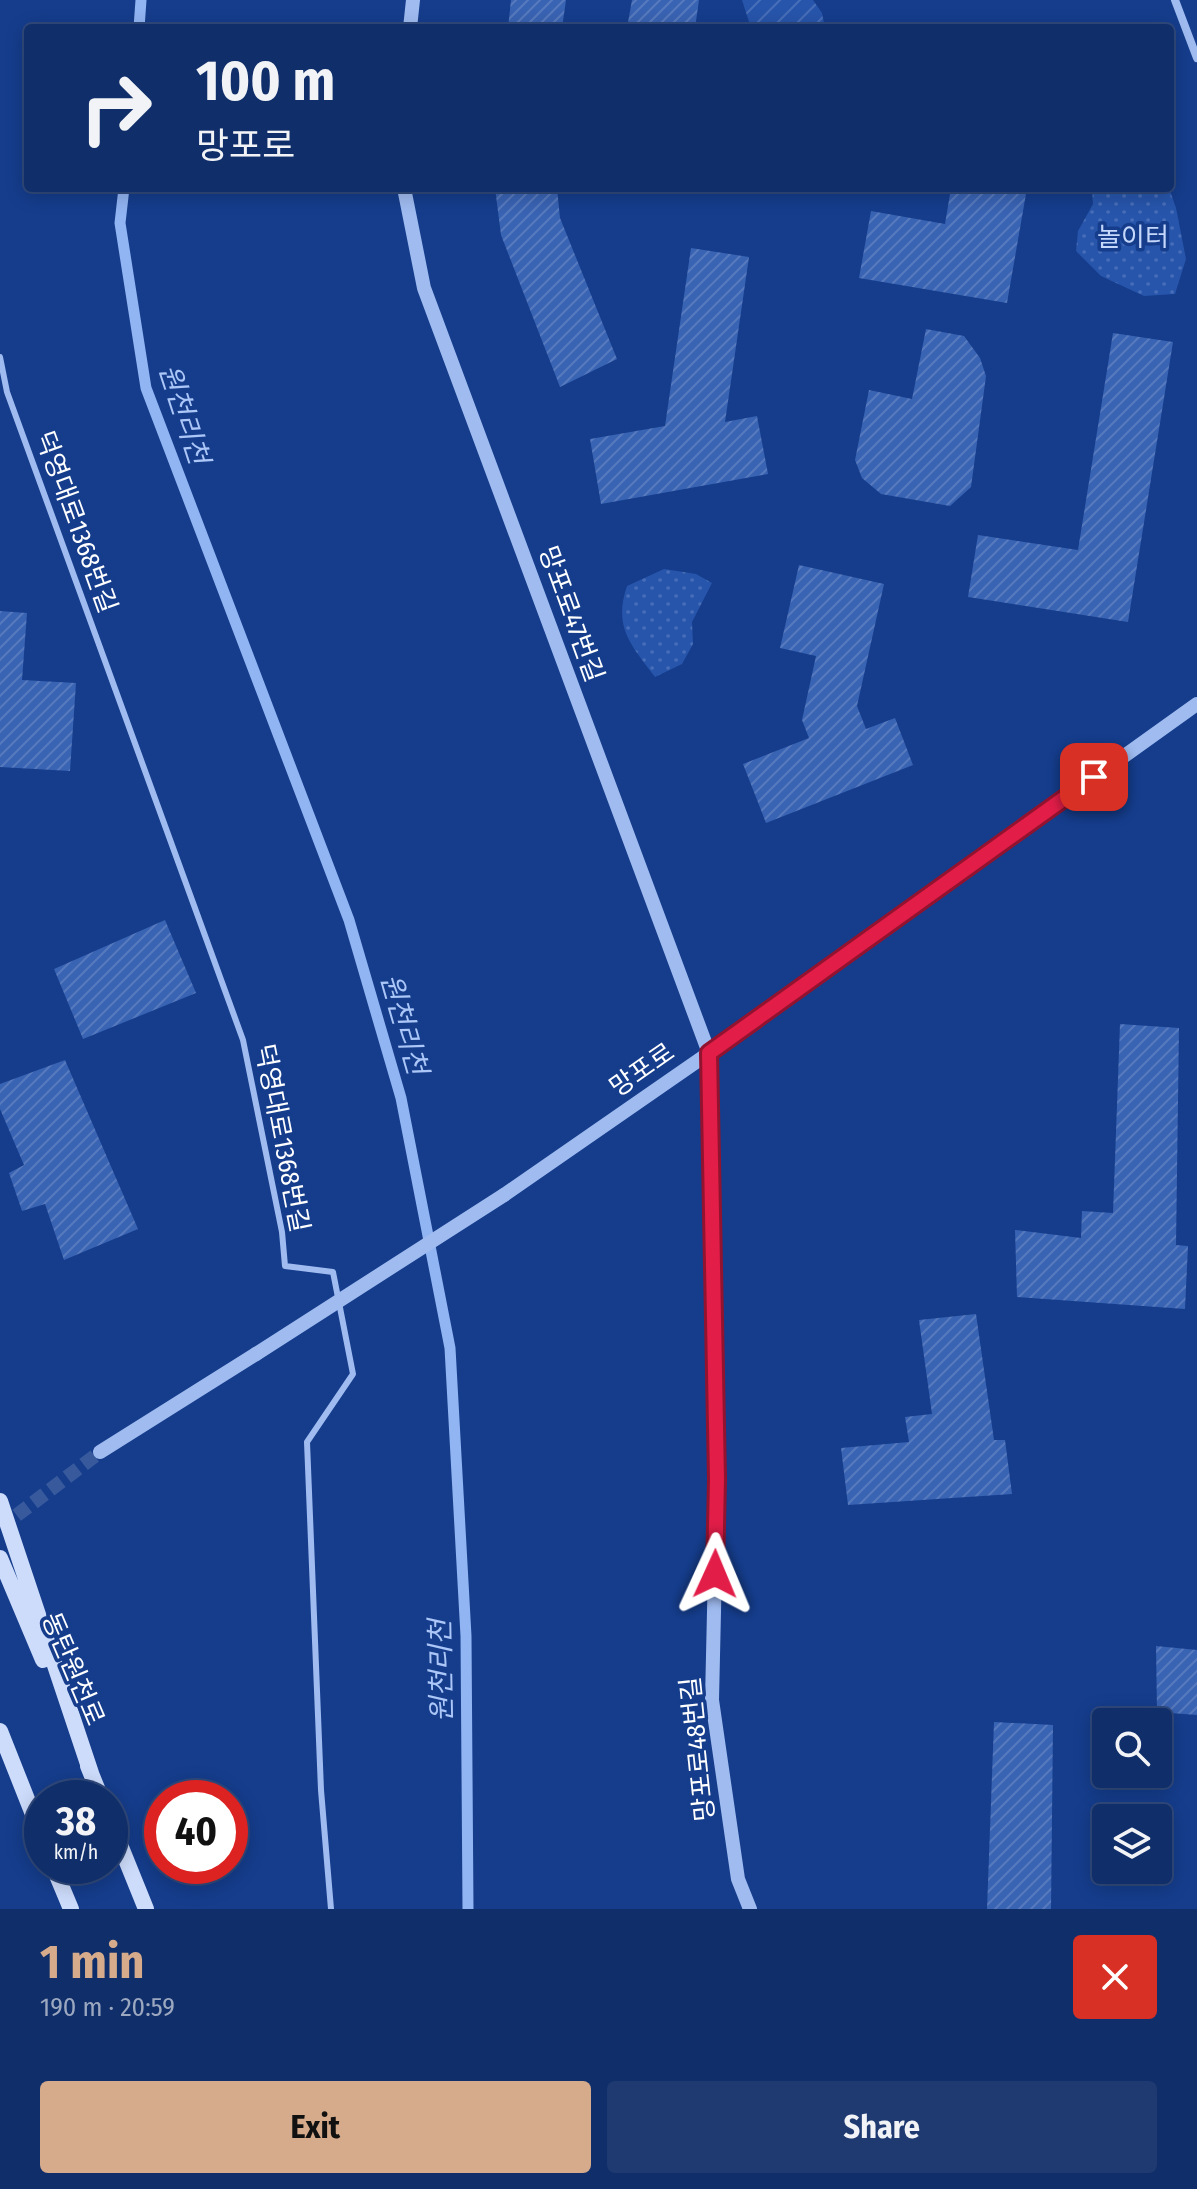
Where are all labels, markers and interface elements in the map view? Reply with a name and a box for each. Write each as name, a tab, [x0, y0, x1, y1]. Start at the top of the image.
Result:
text: 100 m	[196, 48, 335, 115]
icon: right	[64, 56, 168, 160]
text: 망포로	[196, 124, 295, 168]
park label: 놀이터	[1097, 222, 1169, 253]
water label: 원천리천	[152, 360, 217, 471]
street label: 덕영대로1368번길	[29, 427, 123, 617]
street label: 망포로47번길	[532, 542, 610, 686]
pin	[1060, 743, 1128, 811]
icon: arrive	[1072, 755, 1116, 799]
water label: 원천리천	[374, 970, 435, 1081]
street label: 망포로	[604, 1037, 680, 1103]
street label: 덕영대로1368번길	[249, 1041, 315, 1235]
position arrow	[673, 1532, 757, 1616]
street label: 동탄원천로	[35, 1608, 111, 1730]
water label: 원천리천	[424, 1616, 458, 1723]
street label: 망포로48번길	[675, 1675, 721, 1823]
map controls	[1092, 1708, 1172, 1884]
button: search	[1092, 1708, 1172, 1788]
speed limit sign: 40	[144, 1780, 248, 1884]
text: 38	[56, 1798, 96, 1846]
button: layers	[1092, 1804, 1172, 1884]
text: km/h	[54, 1840, 98, 1864]
text: 1 min	[40, 1933, 145, 1991]
button: close	[1073, 1935, 1157, 2019]
text: 190 m · 20:59	[40, 1992, 175, 2023]
button: Exit	[40, 2081, 591, 2173]
button: Share	[607, 2081, 1157, 2173]

